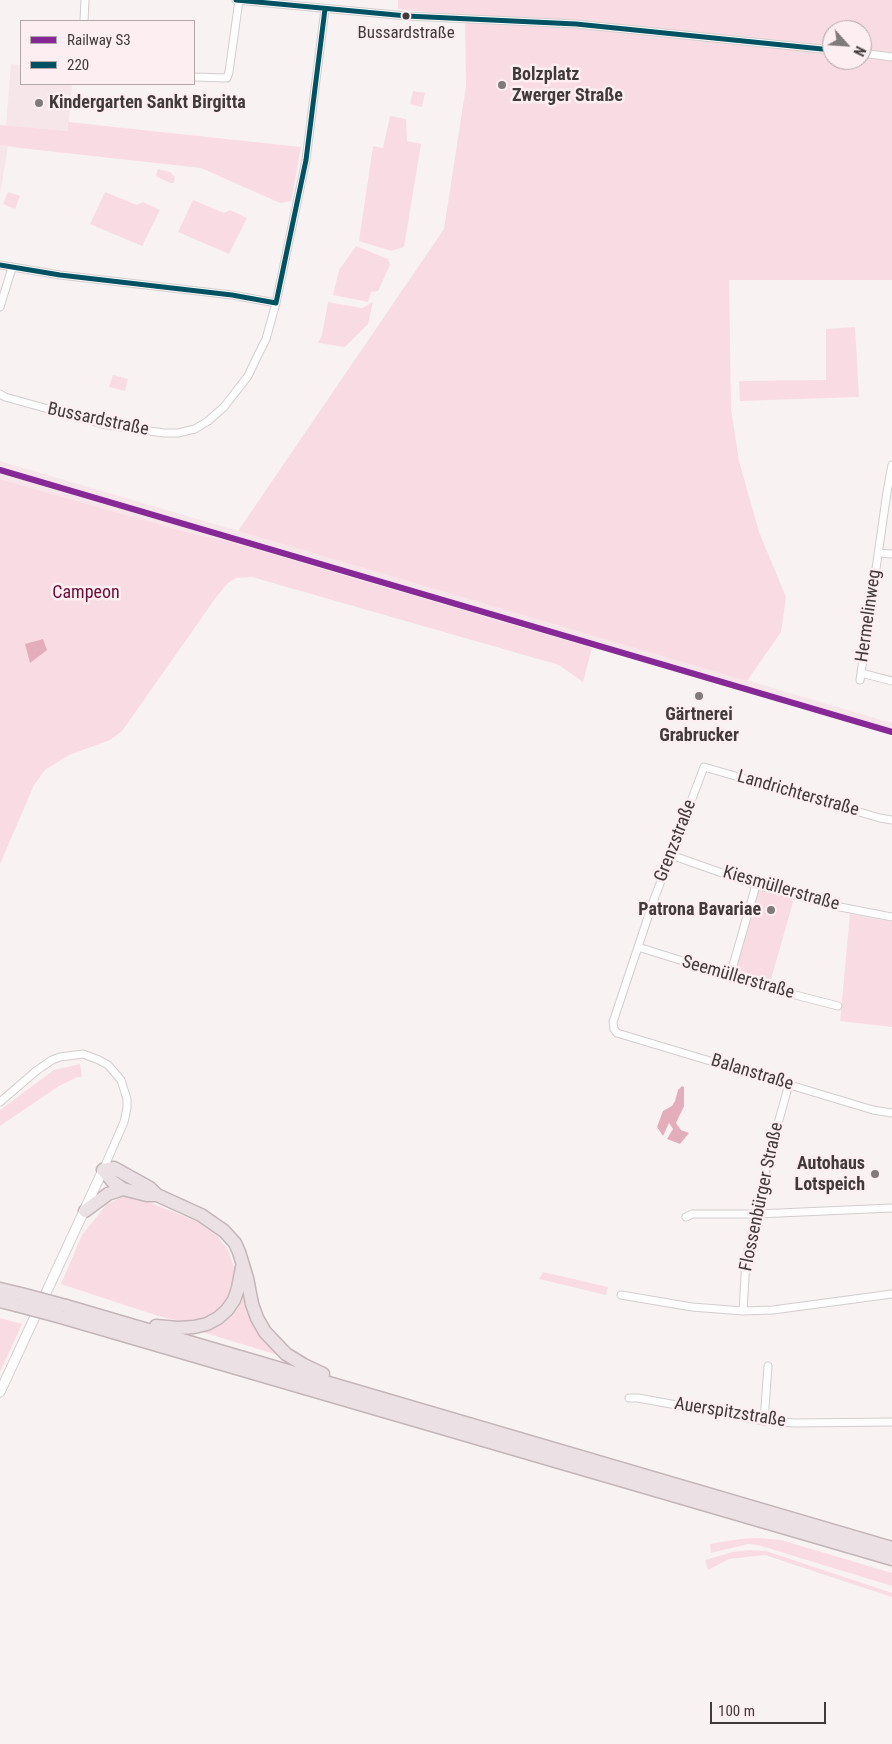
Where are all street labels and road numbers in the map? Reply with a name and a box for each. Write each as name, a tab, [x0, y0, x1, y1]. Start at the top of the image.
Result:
street label: Bussardstraße	[45, 399, 151, 441]
street label: Hermelinweg	[852, 568, 886, 664]
street label: Landrichterstraße	[735, 766, 861, 822]
street label: Grenzstraße	[650, 797, 702, 885]
street label: Kiesmüllerstraße	[720, 862, 842, 916]
street label: Seemüllerstraße	[679, 952, 797, 1004]
street label: Balanstraße	[708, 1050, 796, 1096]
street label: Flossenbürger Straße	[736, 1121, 788, 1273]
street label: Auerspitzstraße	[673, 1394, 787, 1432]

